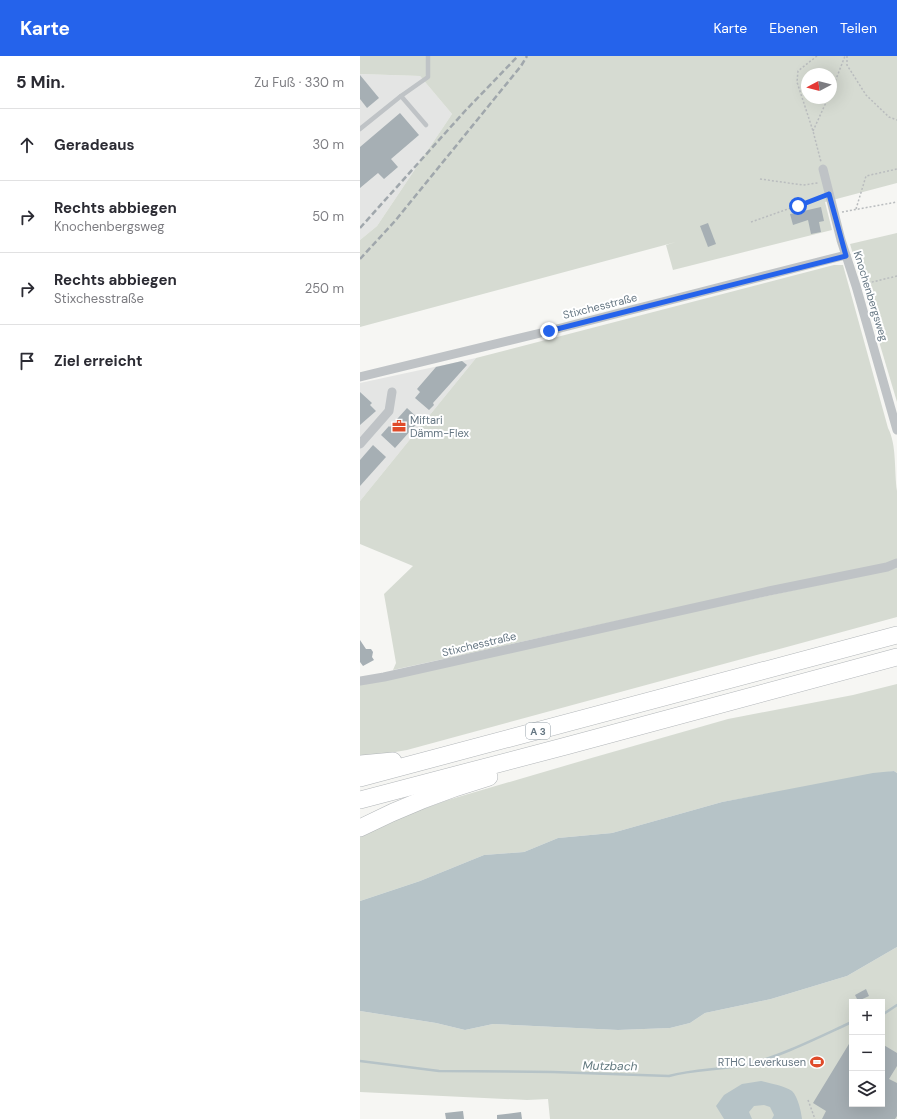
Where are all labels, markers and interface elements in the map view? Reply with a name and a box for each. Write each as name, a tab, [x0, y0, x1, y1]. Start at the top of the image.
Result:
text: Karte	[20, 16, 70, 41]
text: Karte	[713, 19, 747, 37]
text: Ebenen	[769, 19, 818, 37]
text: Teilen	[840, 19, 877, 37]
north arrow	[801, 68, 837, 104]
text: 5 Min.	[16, 71, 65, 93]
text: Zu Fuß · 330 m	[254, 74, 344, 91]
icon: ahead	[16, 134, 38, 156]
text: Geradeaus	[54, 135, 135, 155]
text: 30 m	[312, 136, 344, 153]
route start	[789, 197, 807, 215]
text: Rechts abbiegen	[54, 198, 177, 218]
icon: right	[16, 206, 38, 228]
text: 50 m	[312, 208, 344, 225]
text: Knochenbergsweg	[54, 218, 165, 235]
street label: Knochenbergsweg	[851, 249, 891, 343]
text: Rechts abbiegen	[54, 270, 177, 290]
icon: right	[16, 278, 38, 300]
text: 250 m	[305, 280, 344, 297]
text: Stixchesstraße	[54, 290, 144, 307]
street label: Stixchesstraße	[561, 290, 639, 322]
route end	[540, 322, 558, 340]
icon: arrive	[16, 350, 38, 372]
text: Ziel erreicht	[54, 351, 143, 371]
place label: Miftari Dämm-Flex	[410, 413, 469, 440]
office icon: Miftari Dämm-Flex	[391, 418, 407, 434]
street label: Stixchesstraße	[440, 629, 518, 659]
road number: A 3	[526, 723, 550, 739]
map controls	[849, 999, 885, 1107]
button: +	[849, 999, 885, 1035]
button: −	[849, 1035, 885, 1071]
sports icon: RTHC Leverkusen	[809, 1054, 825, 1070]
place label: RTHC Leverkusen	[718, 1055, 806, 1069]
water label: Mutzbach	[582, 1058, 638, 1074]
button: layers	[849, 1071, 885, 1107]

